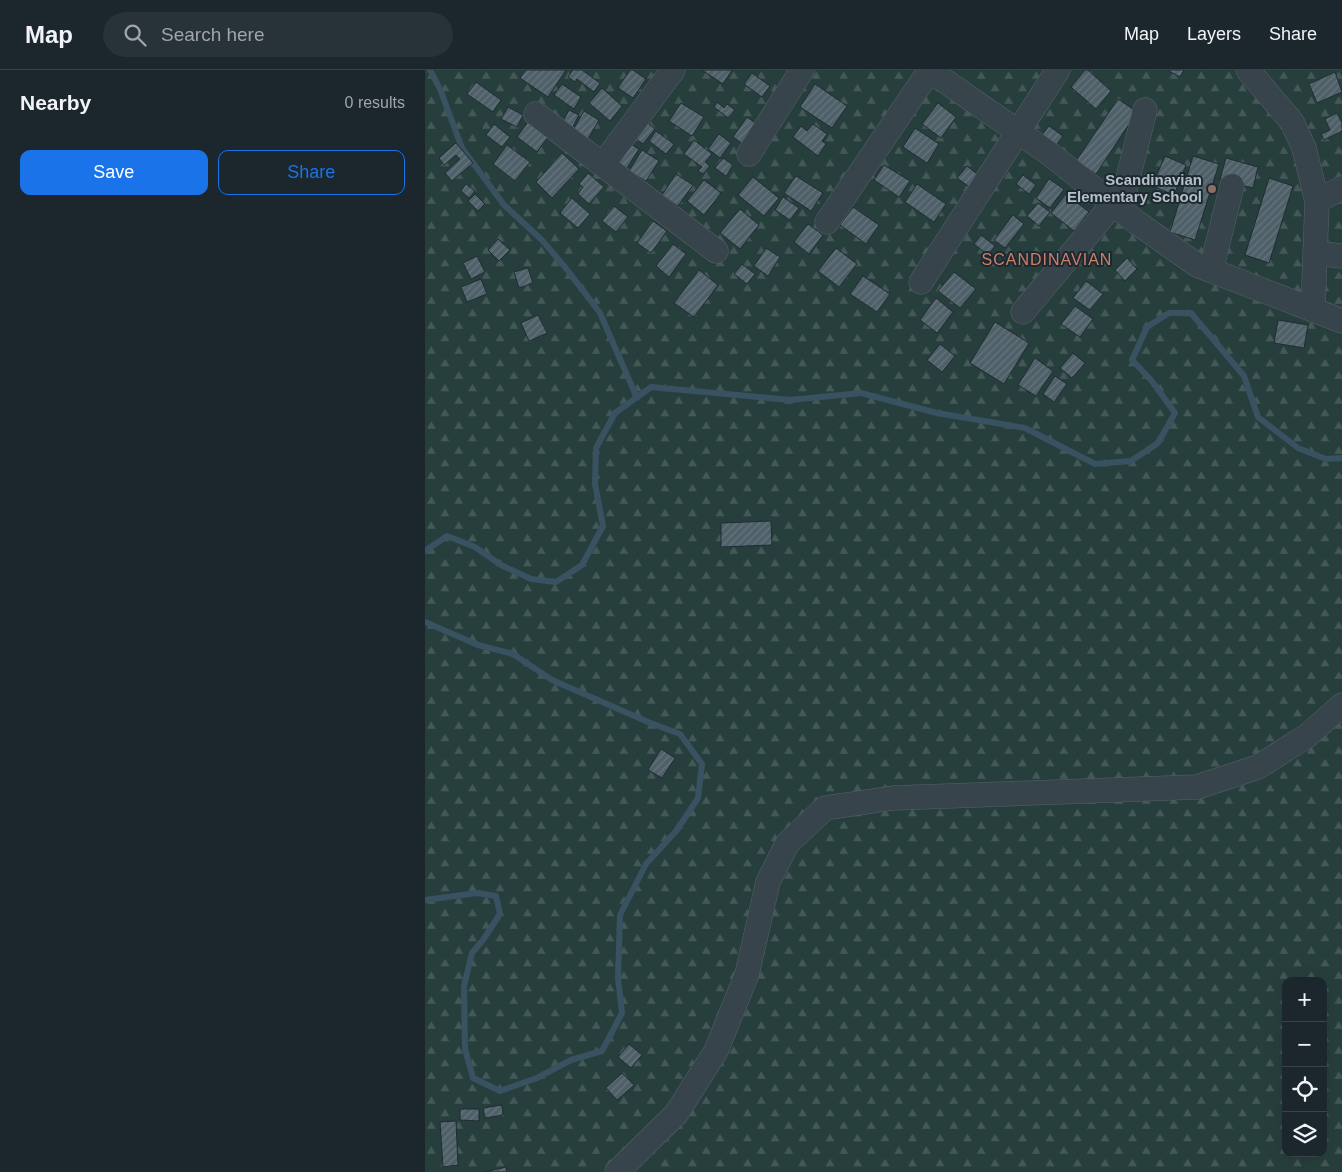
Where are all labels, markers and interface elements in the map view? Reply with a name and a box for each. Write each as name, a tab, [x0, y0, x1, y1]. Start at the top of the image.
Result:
search box	[103, 12, 453, 57]
text: Map	[25, 21, 73, 48]
icon: search	[121, 21, 149, 49]
text: Search here	[161, 24, 265, 45]
text: Map	[1124, 24, 1159, 44]
text: Layers	[1187, 24, 1241, 44]
text: Share	[1269, 24, 1317, 44]
text: Nearby	[20, 91, 91, 114]
text: 0 results	[345, 94, 405, 111]
button: Save	[20, 150, 208, 195]
button: Share	[218, 150, 405, 195]
place label: Scandinavian Elementary School	[1067, 171, 1202, 205]
marker: Scandinavian Elementary School	[1206, 183, 1218, 195]
district label: SCANDINAVIAN	[982, 251, 1112, 268]
map controls	[1282, 977, 1327, 1157]
button: +	[1282, 977, 1327, 1022]
button: −	[1282, 1022, 1327, 1067]
button: locate	[1282, 1067, 1327, 1112]
button: layers	[1282, 1112, 1327, 1157]

